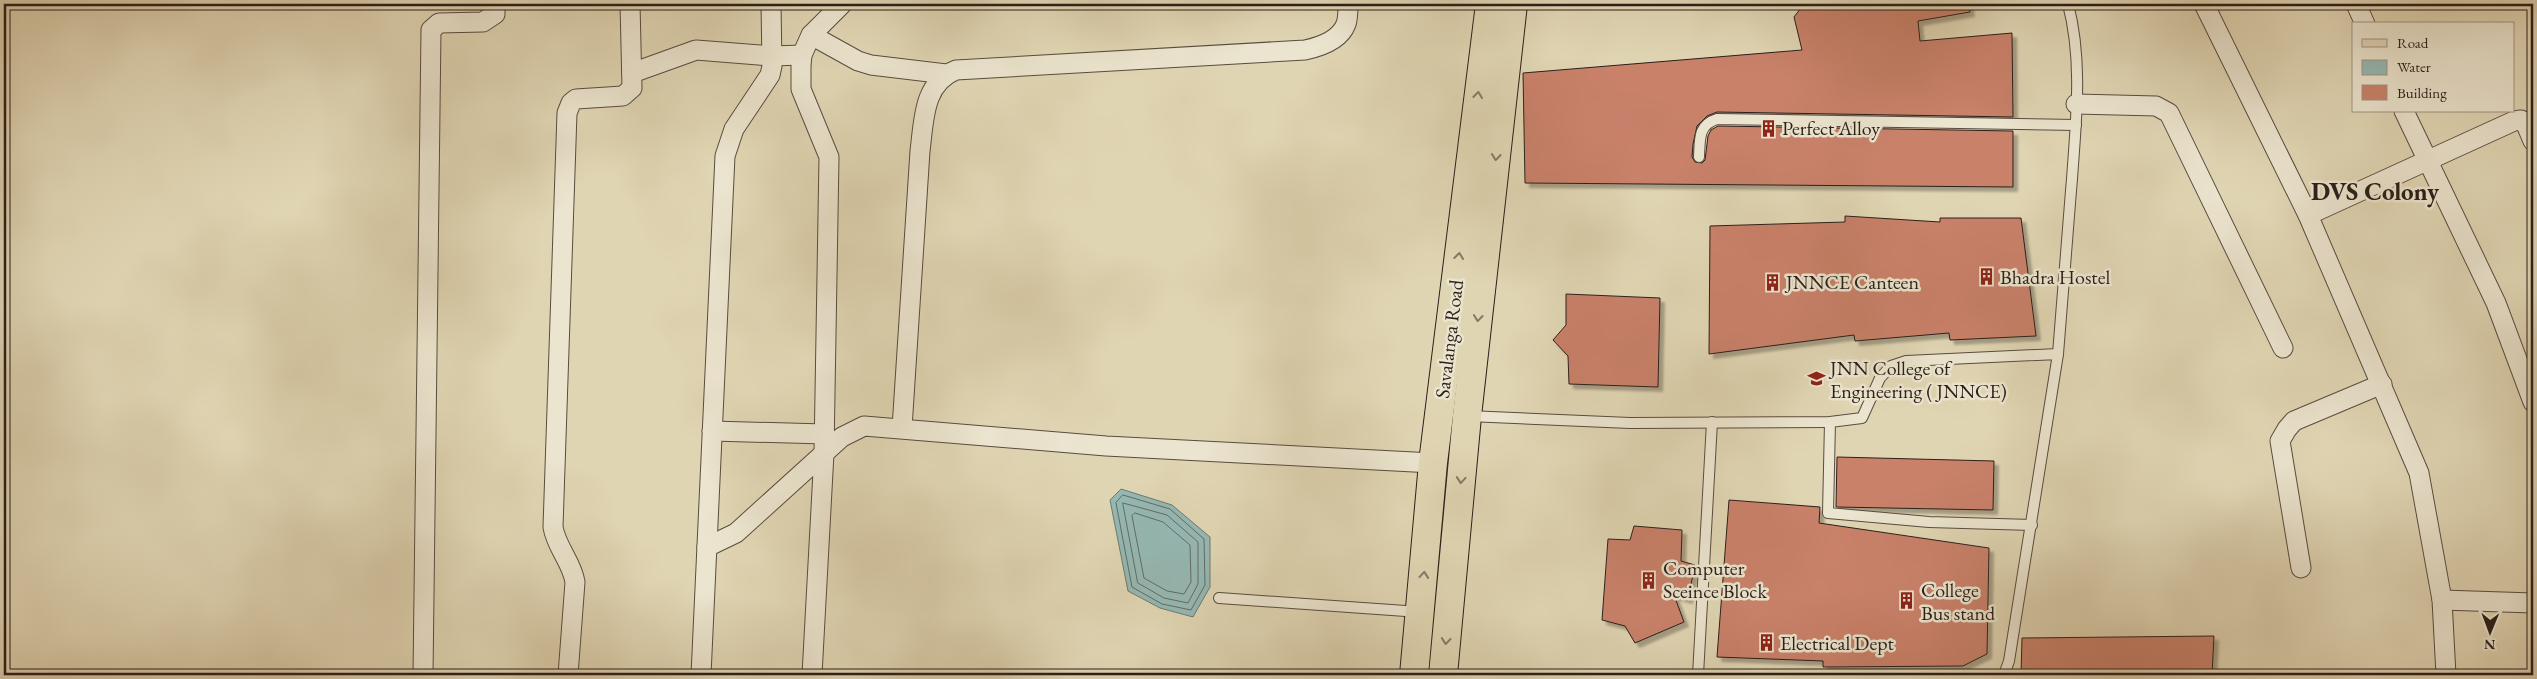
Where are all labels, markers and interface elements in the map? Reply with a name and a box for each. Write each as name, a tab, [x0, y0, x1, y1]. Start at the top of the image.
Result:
legend	[2352, 22, 2514, 112]
text: Road	[2397, 33, 2429, 52]
text: Water	[2397, 57, 2431, 76]
text: Building	[2397, 83, 2447, 102]
one-way arrow	[1473, 91, 1483, 99]
place label: Perfect Alloy	[1782, 115, 1880, 141]
building icon: Perfect Alloy	[1758, 118, 1778, 138]
one-way arrow	[1491, 153, 1502, 161]
district label: DVS Colony	[2311, 175, 2440, 208]
one-way arrow	[1453, 252, 1464, 260]
place label: Bhadra Hostel	[2000, 264, 2110, 290]
building icon: Bhadra Hostel	[1976, 267, 1996, 287]
place label: JNNCE Canteen	[1784, 269, 1919, 295]
building icon: JNNCE Canteen	[1762, 272, 1782, 292]
street label: Savalanga Road	[1429, 277, 1469, 400]
one-way arrow	[1473, 314, 1484, 322]
place label: JNN College of Engineering ( JNNCE)	[1828, 355, 2007, 404]
school or university icon: JNN College of Engineering ( JNNCE)	[1806, 369, 1826, 389]
one-way arrow	[1456, 476, 1467, 484]
place label: Computer Sceince Block	[1663, 555, 1767, 604]
one-way arrow	[1419, 570, 1430, 578]
building icon: Computer Sceince Block	[1639, 570, 1659, 590]
place label: College Bus stand	[1921, 577, 1996, 626]
building icon: College Bus stand	[1897, 591, 1917, 611]
north arrow	[2464, 606, 2514, 656]
place label: Electrical Dept	[1780, 630, 1895, 656]
building icon: Electrical Dept	[1756, 633, 1776, 653]
text: N	[2483, 636, 2496, 654]
one-way arrow	[1441, 638, 1452, 646]

